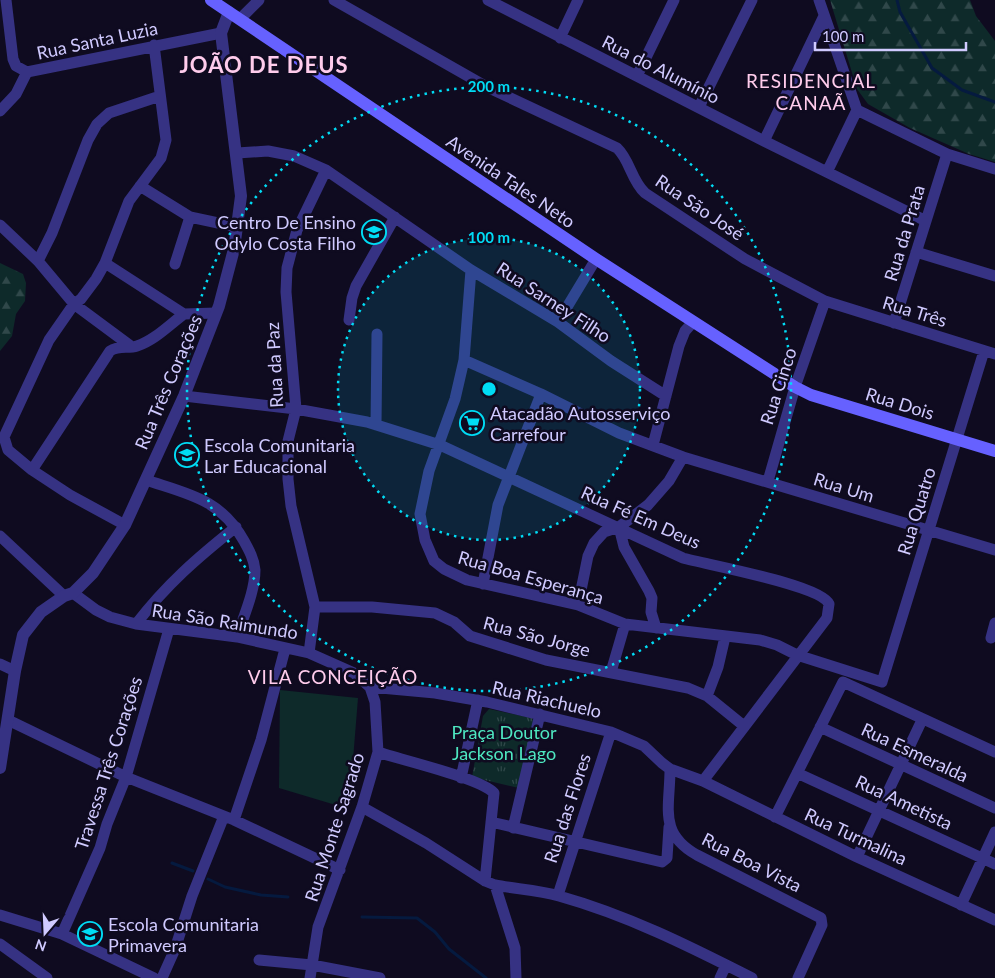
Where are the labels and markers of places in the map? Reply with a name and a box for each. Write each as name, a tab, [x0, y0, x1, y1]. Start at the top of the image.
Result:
place label: Centro De Ensino Odylo Costa Filho	[214, 211, 356, 254]
school or university icon: Centro De Ensino Odylo Costa Filho	[361, 219, 387, 245]
centre of rings	[480, 380, 498, 398]
place label: Atacadão Autosserviço Carrefour	[490, 402, 670, 445]
supermarket icon: Atacadão Autosserviço Carrefour	[459, 410, 485, 436]
place label: Escola Comunitaria Lar Educacional	[204, 434, 355, 477]
school or university icon: Escola Comunitaria Lar Educacional	[174, 442, 200, 468]
place label: Escola Comunitaria Primavera	[108, 913, 259, 956]
school or university icon: Escola Comunitaria Primavera	[77, 921, 103, 947]

